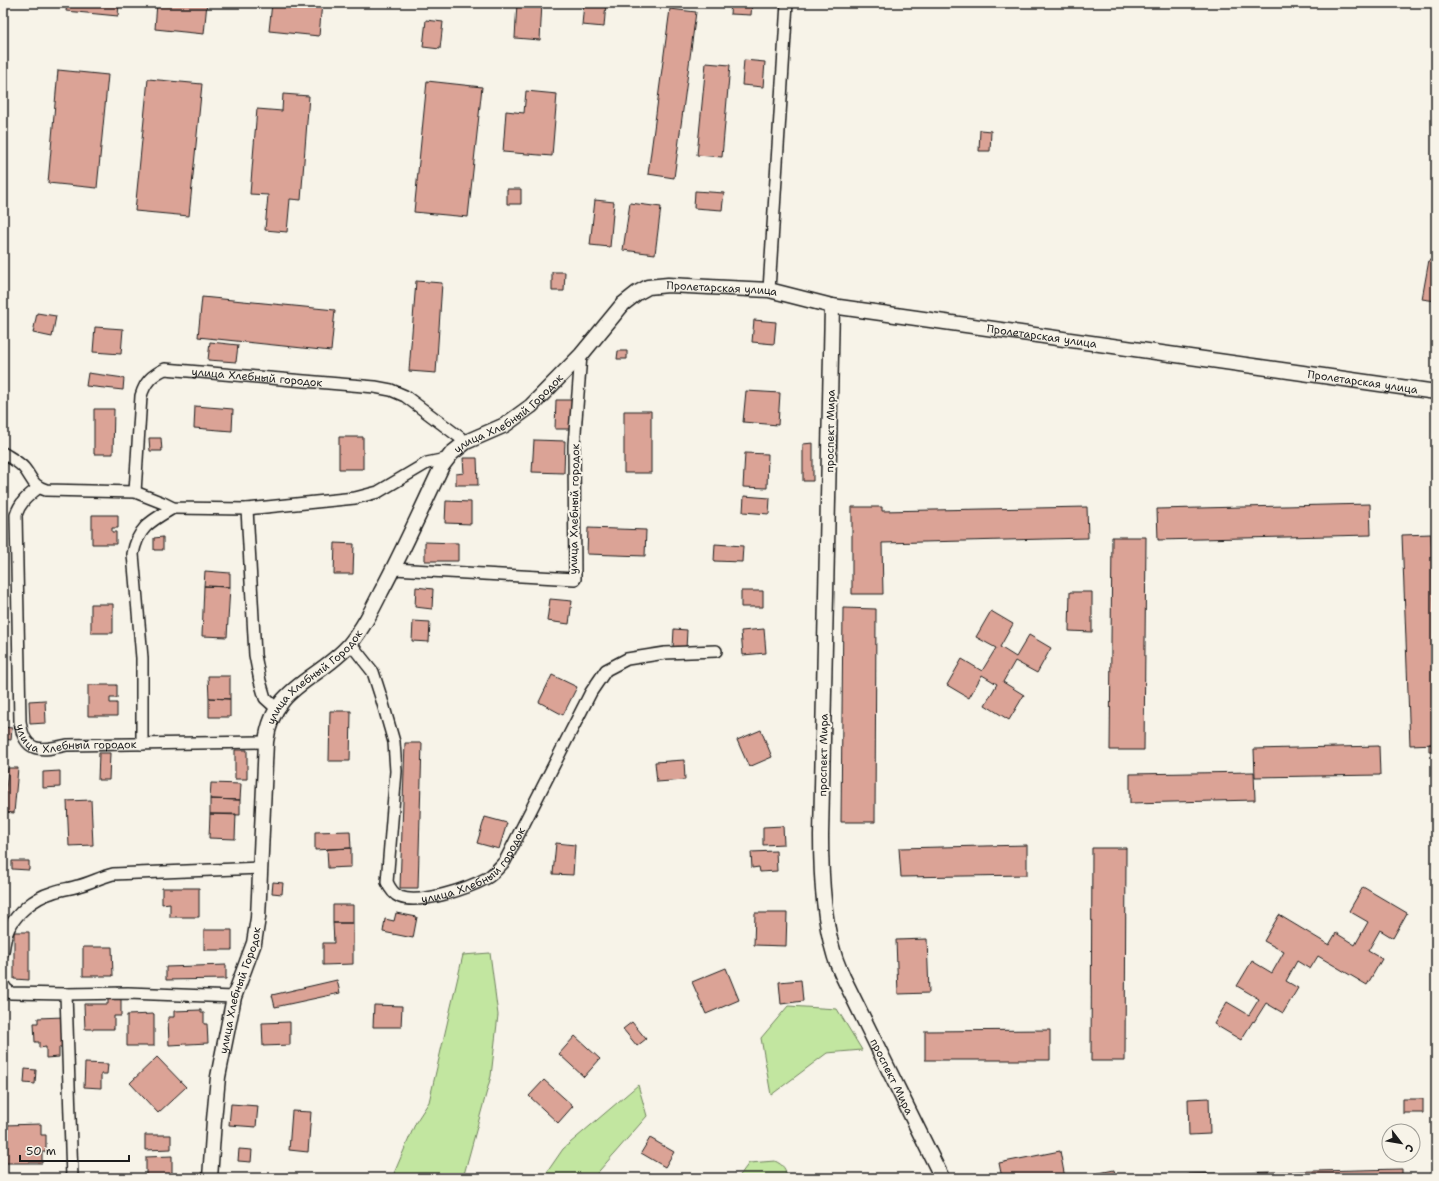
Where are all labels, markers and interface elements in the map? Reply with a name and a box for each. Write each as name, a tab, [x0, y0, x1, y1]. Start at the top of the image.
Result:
street label: Пролетарская улица	[666, 278, 779, 300]
street label: Пролетарская улица	[986, 321, 1098, 352]
street label: улица Хлебный городок	[191, 364, 323, 390]
street label: Пролетарская улица	[1306, 367, 1419, 397]
street label: улица Хлебный Городок	[451, 371, 567, 457]
street label: проспект Мира	[822, 389, 839, 473]
street label: улица Хлебный городок	[566, 443, 583, 575]
street label: улица Хлебный Городок	[263, 627, 366, 727]
street label: проспект Мира	[815, 713, 832, 797]
street label: улица Хлебный городок	[12, 723, 137, 757]
street label: улица Хлебный городок	[420, 825, 529, 907]
street label: улица Хлебный Городок	[216, 926, 264, 1055]
street label: проспект Мира	[867, 1036, 917, 1118]
north arrow	[1381, 1123, 1421, 1163]
scale bar	[20, 1137, 129, 1163]
text: С	[1401, 1141, 1417, 1155]
text: 50 m	[26, 1143, 56, 1159]

